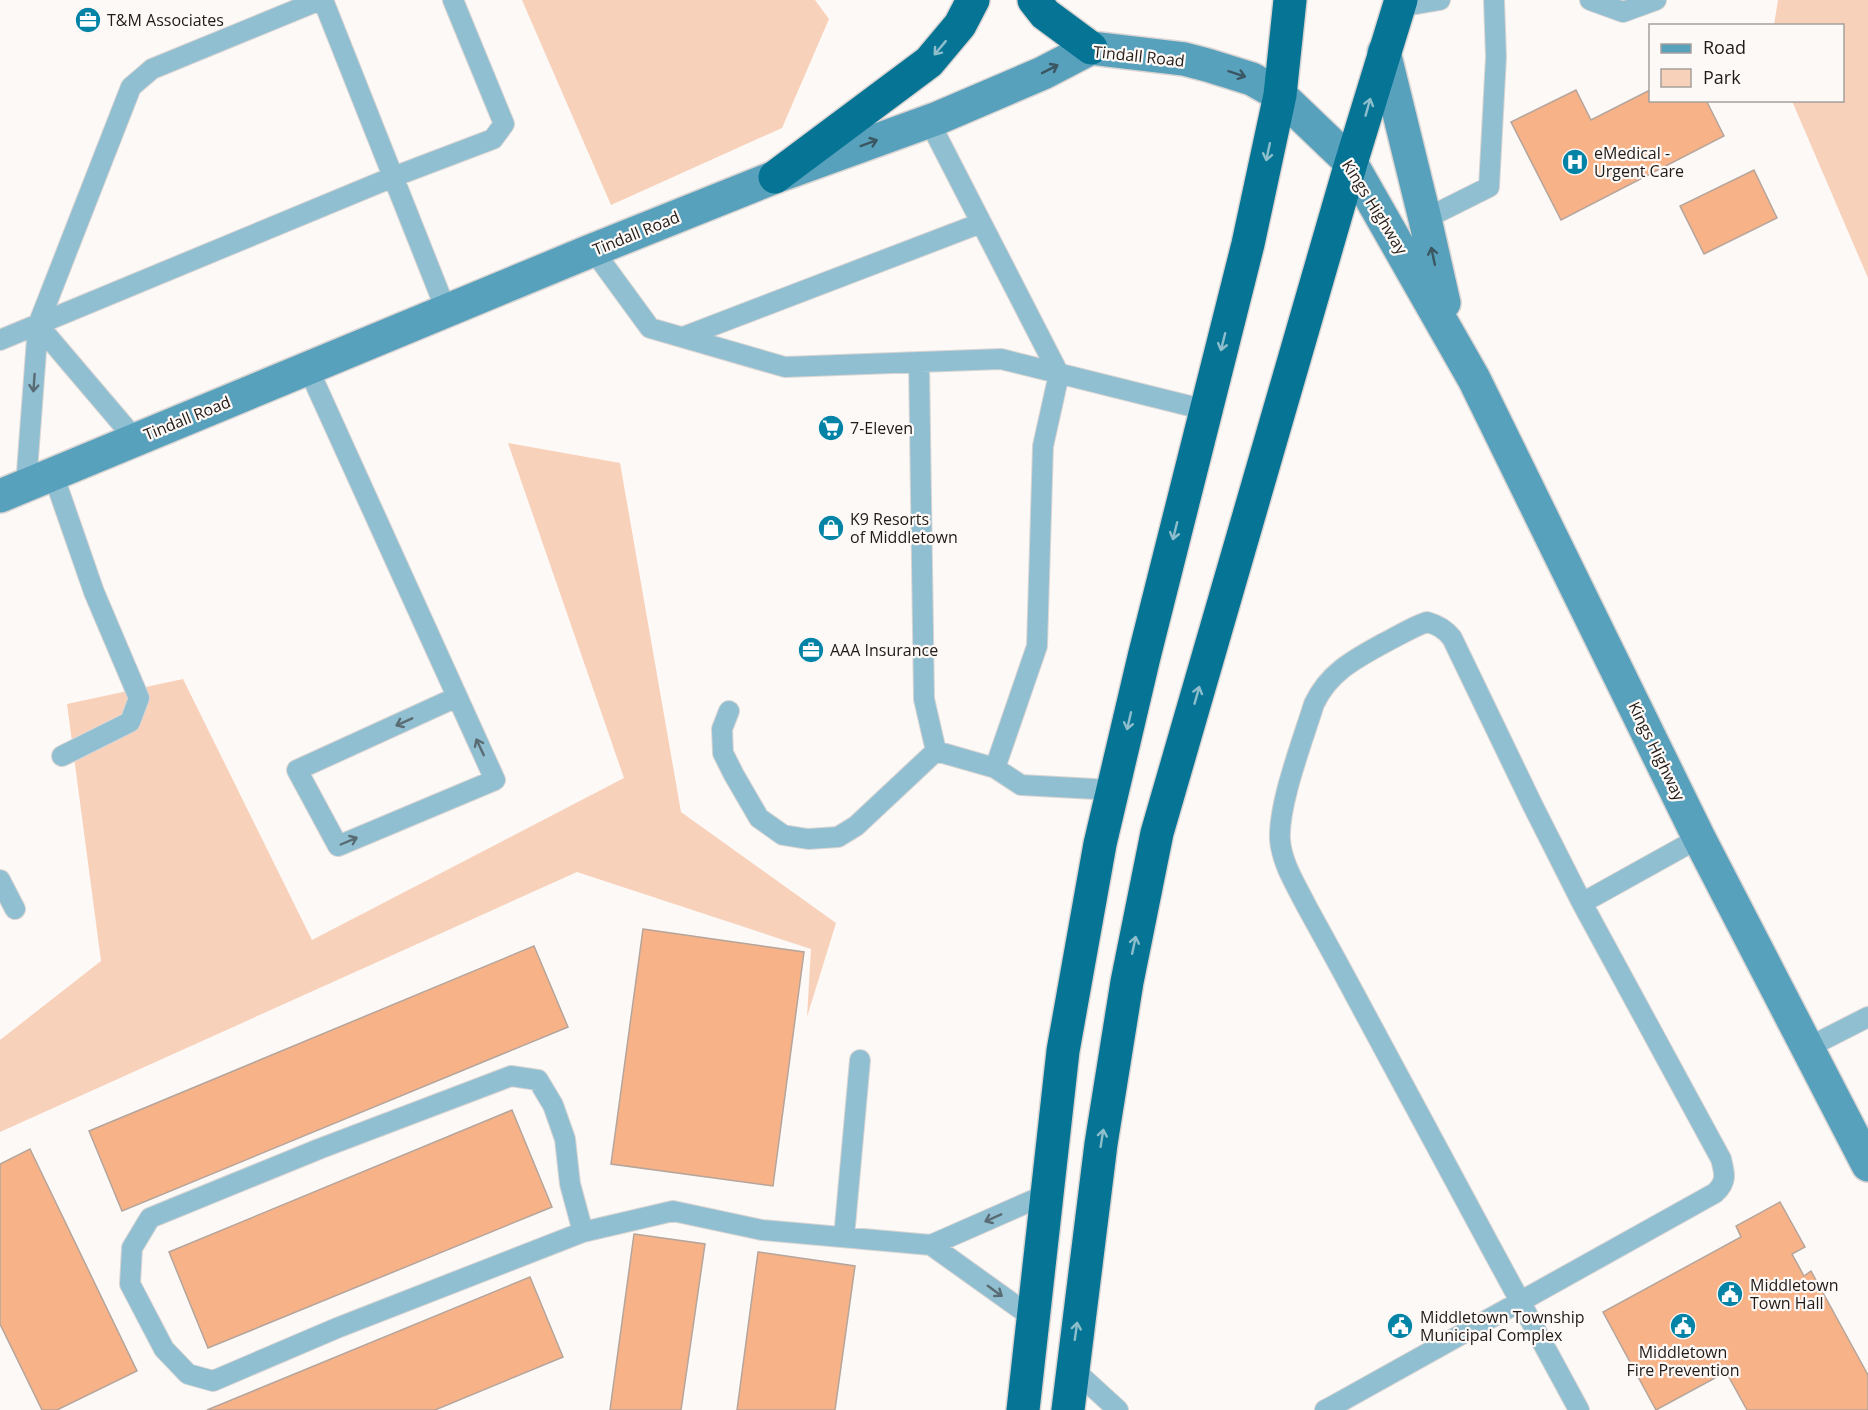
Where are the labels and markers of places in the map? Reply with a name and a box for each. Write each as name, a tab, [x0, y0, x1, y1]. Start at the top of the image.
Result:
office icon: T&M Associates	[73, 5, 103, 35]
place label: T&M Associates	[107, 9, 224, 31]
place label: eMedical - Urgent Care	[1594, 142, 1684, 182]
hospital icon: eMedical - Urgent Care	[1560, 147, 1590, 177]
supermarket icon: 7-Eleven	[816, 413, 846, 443]
place label: 7-Eleven	[850, 417, 913, 439]
place label: K9 Resorts of Middletown	[850, 508, 958, 548]
shop icon: K9 Resorts of Middletown	[816, 513, 846, 543]
office icon: AAA Insurance	[796, 635, 826, 665]
place label: AAA Insurance	[830, 639, 938, 661]
place label: Middletown Town Hall	[1750, 1274, 1839, 1314]
public building icon: Middletown Town Hall	[1715, 1279, 1745, 1309]
place label: Middletown Township Municipal Complex	[1420, 1306, 1585, 1346]
public building icon: Middletown Township Municipal Complex	[1385, 1311, 1415, 1341]
public building icon: Middletown Fire Prevention	[1668, 1311, 1698, 1341]
place label: Middletown Fire Prevention	[1626, 1341, 1740, 1381]

